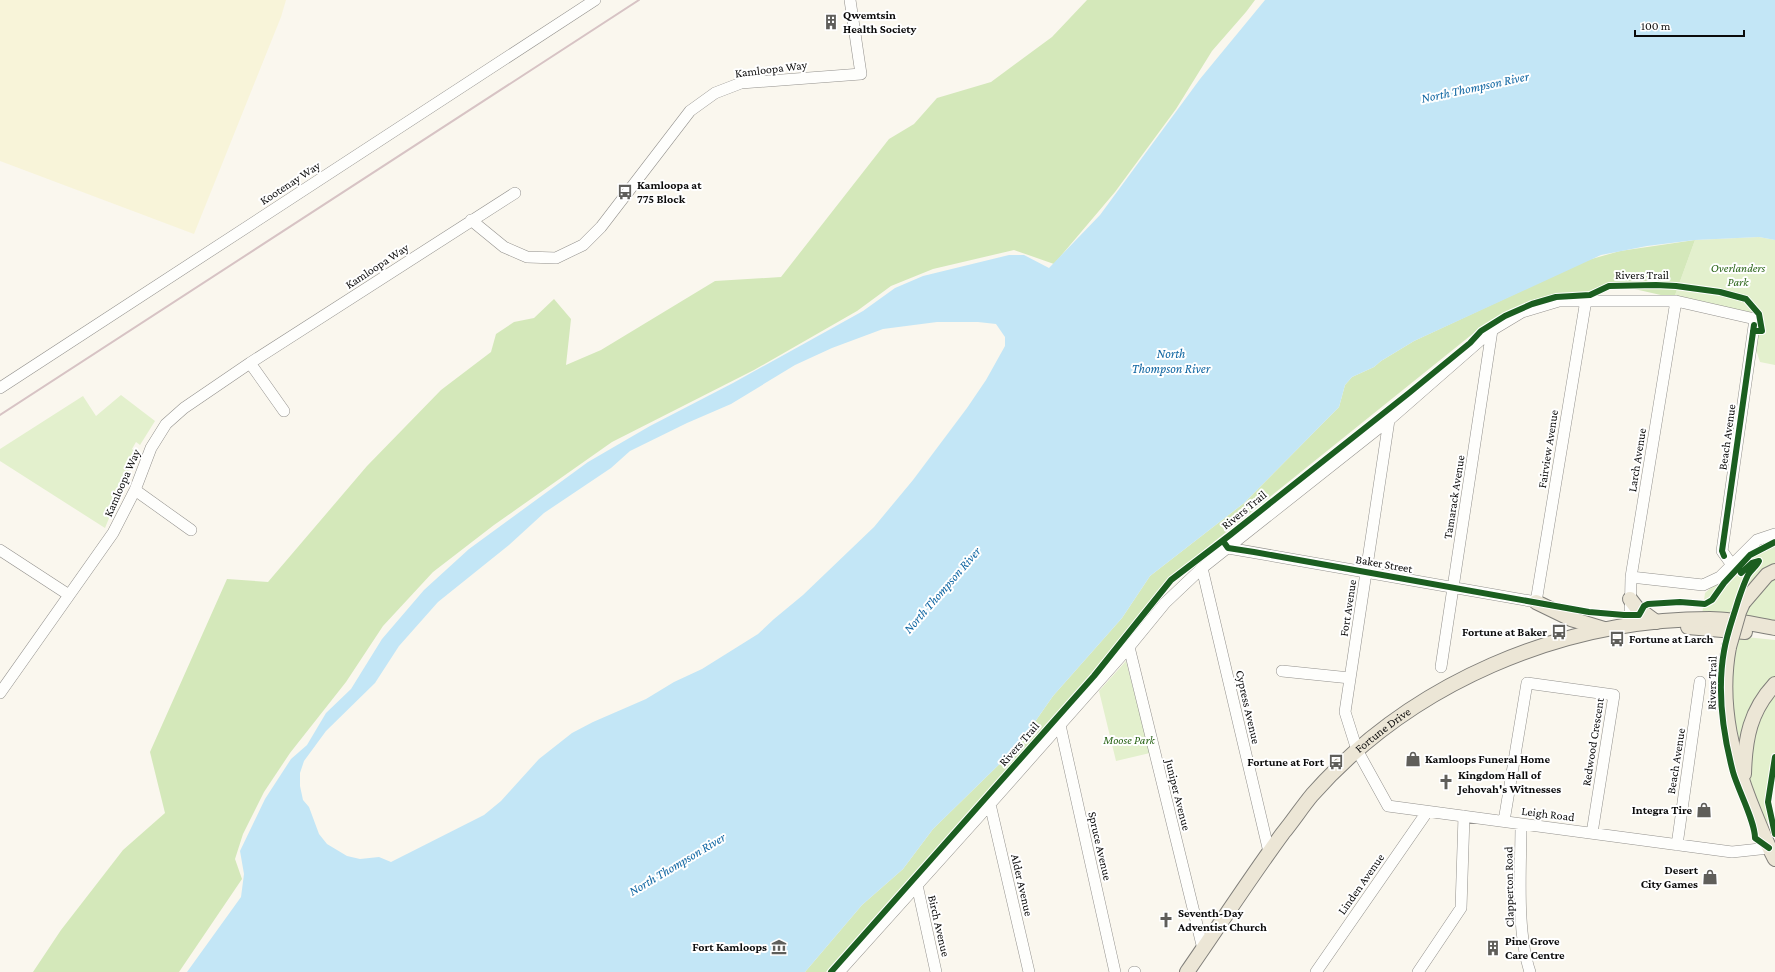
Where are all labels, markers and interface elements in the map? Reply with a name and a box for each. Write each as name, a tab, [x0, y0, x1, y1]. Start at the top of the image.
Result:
place label: Qwemtsin Health Society	[843, 8, 917, 36]
scale bar	[1635, 12, 1744, 38]
building icon: Qwemtsin Health Society	[822, 13, 840, 31]
text: 100 m	[1641, 19, 1671, 33]
street label: Kamloopa Way	[734, 58, 808, 80]
water label: North Thompson River	[1420, 68, 1531, 106]
street label: Kootenay Way	[257, 158, 323, 208]
place label: Kamloopa at 775 Block	[637, 178, 702, 206]
bus stop icon: Kamloopa at 775 Block	[616, 183, 634, 201]
street label: Kamloopa Way	[343, 240, 412, 292]
park label: Overlanders Park	[1711, 261, 1765, 289]
street label: Rivers Trail	[1615, 268, 1669, 282]
water label: North Thompson River	[1132, 346, 1211, 376]
street label: Beach Avenue	[1715, 403, 1739, 471]
street label: Fairview Avenue	[1535, 409, 1561, 489]
street label: Larch Avenue	[1625, 427, 1649, 493]
street label: Kamloopa Way	[101, 447, 143, 519]
street label: Tamarack Avenue	[1440, 454, 1468, 540]
street label: Rivers Trail	[1219, 488, 1269, 532]
water label: North Thompson River	[900, 543, 984, 636]
street label: Baker Street	[1354, 552, 1415, 576]
street label: Fort Avenue	[1337, 579, 1359, 637]
bus stop icon: Fortune at Baker	[1550, 623, 1568, 641]
place label: Fortune at Baker	[1462, 625, 1547, 639]
bus stop icon: Fortune at Larch	[1608, 630, 1626, 648]
place label: Fortune at Larch	[1629, 632, 1713, 646]
street label: Rivers Trail	[1705, 656, 1719, 710]
street label: Cypress Avenue	[1233, 669, 1263, 745]
street label: Redwood Crescent	[1579, 696, 1607, 787]
street label: Fortune Drive	[1352, 704, 1413, 756]
street label: Rivers Trail	[996, 719, 1042, 769]
street label: Beach Avenue	[1664, 727, 1688, 795]
park label: Moose Park	[1102, 733, 1156, 747]
shop icon: Kamloops Funeral Home	[1404, 750, 1422, 768]
place label: Kamloops Funeral Home	[1425, 752, 1551, 766]
bus stop icon: Fortune at Fort	[1327, 753, 1345, 771]
place label: Fortune at Fort	[1247, 755, 1325, 769]
street label: Juniper Avenue	[1162, 757, 1194, 832]
place label: Kingdom Hall of Jehovah's Witnesses	[1456, 768, 1561, 796]
church icon: Kingdom Hall of Jehovah's Witnesses	[1437, 773, 1455, 791]
shop icon: Integra Tire	[1695, 801, 1713, 819]
place label: Integra Tire	[1632, 803, 1692, 817]
street label: Leigh Road	[1521, 804, 1576, 824]
street label: Spruce Avenue	[1085, 810, 1115, 882]
water label: North Thompson River	[626, 829, 728, 899]
street label: Clapperton Road	[1501, 846, 1517, 928]
street label: Linden Avenue	[1335, 851, 1387, 917]
street label: Alder Avenue	[1008, 853, 1036, 917]
place label: Desert City Games	[1641, 863, 1699, 891]
shop icon: Desert City Games	[1701, 868, 1719, 886]
street label: Birch Avenue	[925, 894, 953, 958]
place label: Seventh-Day Adventist Church	[1177, 906, 1267, 934]
church icon: Seventh-Day Adventist Church	[1157, 911, 1175, 929]
place label: Pine Grove Care Centre	[1505, 934, 1565, 962]
museum icon: Fort Kamloops	[770, 938, 788, 956]
building icon: Pine Grove Care Centre	[1484, 939, 1502, 957]
place label: Fort Kamloops	[692, 940, 767, 954]

